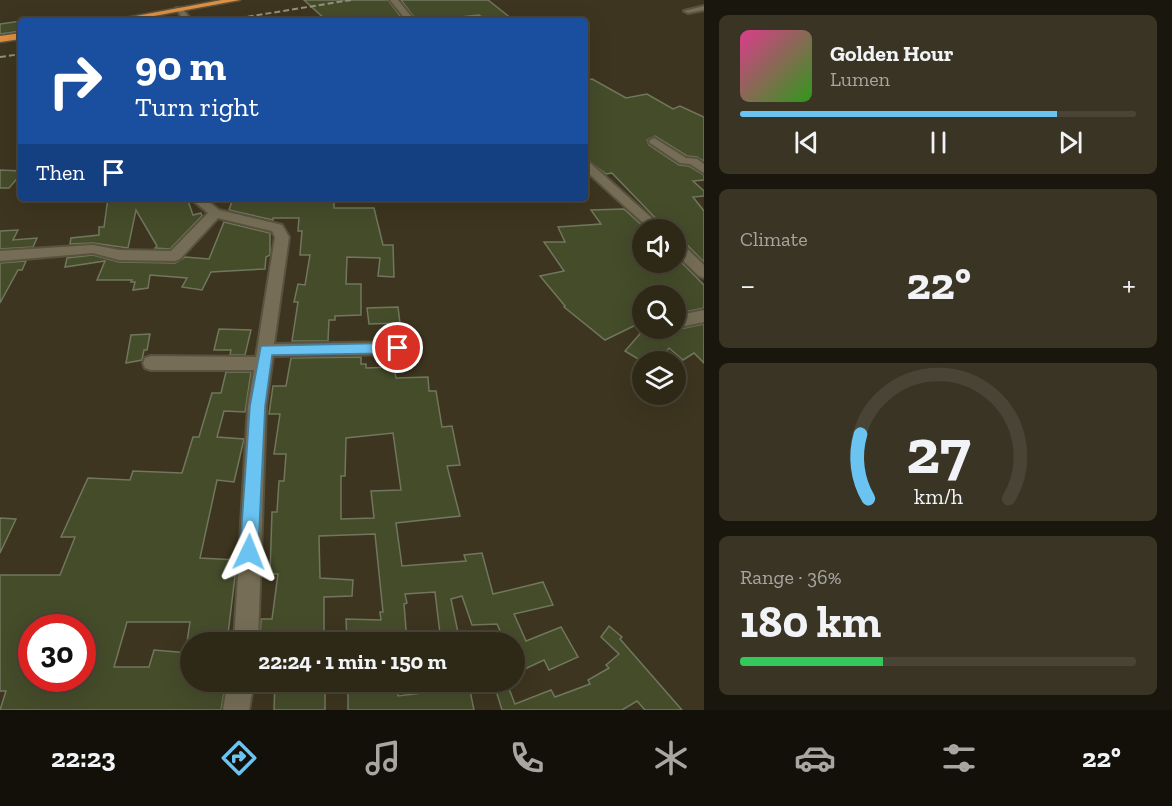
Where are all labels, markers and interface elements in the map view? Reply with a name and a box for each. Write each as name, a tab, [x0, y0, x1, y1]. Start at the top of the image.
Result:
text: 90 m	[135, 40, 226, 91]
text: Golden Hour	[830, 40, 954, 67]
icon: right	[36, 42, 114, 120]
text: Lumen	[830, 67, 890, 91]
text: Turn right	[135, 91, 259, 123]
icon: previous	[790, 126, 823, 159]
icon: pause	[922, 126, 955, 159]
icon: next	[1054, 126, 1087, 159]
icon: arrive	[97, 156, 130, 189]
text: Then	[36, 159, 85, 186]
map controls	[632, 219, 686, 405]
button: sound	[632, 219, 686, 273]
text: Climate	[740, 227, 808, 251]
text: 22°	[906, 257, 971, 311]
text: −	[740, 265, 755, 304]
text: +	[1122, 265, 1136, 304]
button: search	[632, 285, 686, 339]
pin	[372, 322, 423, 373]
icon: arrive	[381, 331, 414, 364]
button: layers	[632, 351, 686, 405]
text: 27	[906, 414, 970, 489]
text: km/h	[914, 484, 962, 509]
position arrow	[217, 520, 281, 584]
text: Range · 36%	[740, 565, 841, 589]
text: 180 km	[740, 595, 881, 649]
speed limit sign: 30	[18, 614, 96, 692]
text: 22:24 · 1 min · 150 m	[258, 648, 447, 675]
icon: directions	[218, 737, 260, 779]
icon: music	[362, 737, 404, 779]
icon: phone	[506, 737, 548, 779]
icon: climate	[650, 737, 692, 779]
icon: car	[794, 737, 836, 779]
icon: filters	[938, 737, 980, 779]
text: 22:23	[51, 742, 116, 774]
text: 22°	[1082, 742, 1121, 774]

